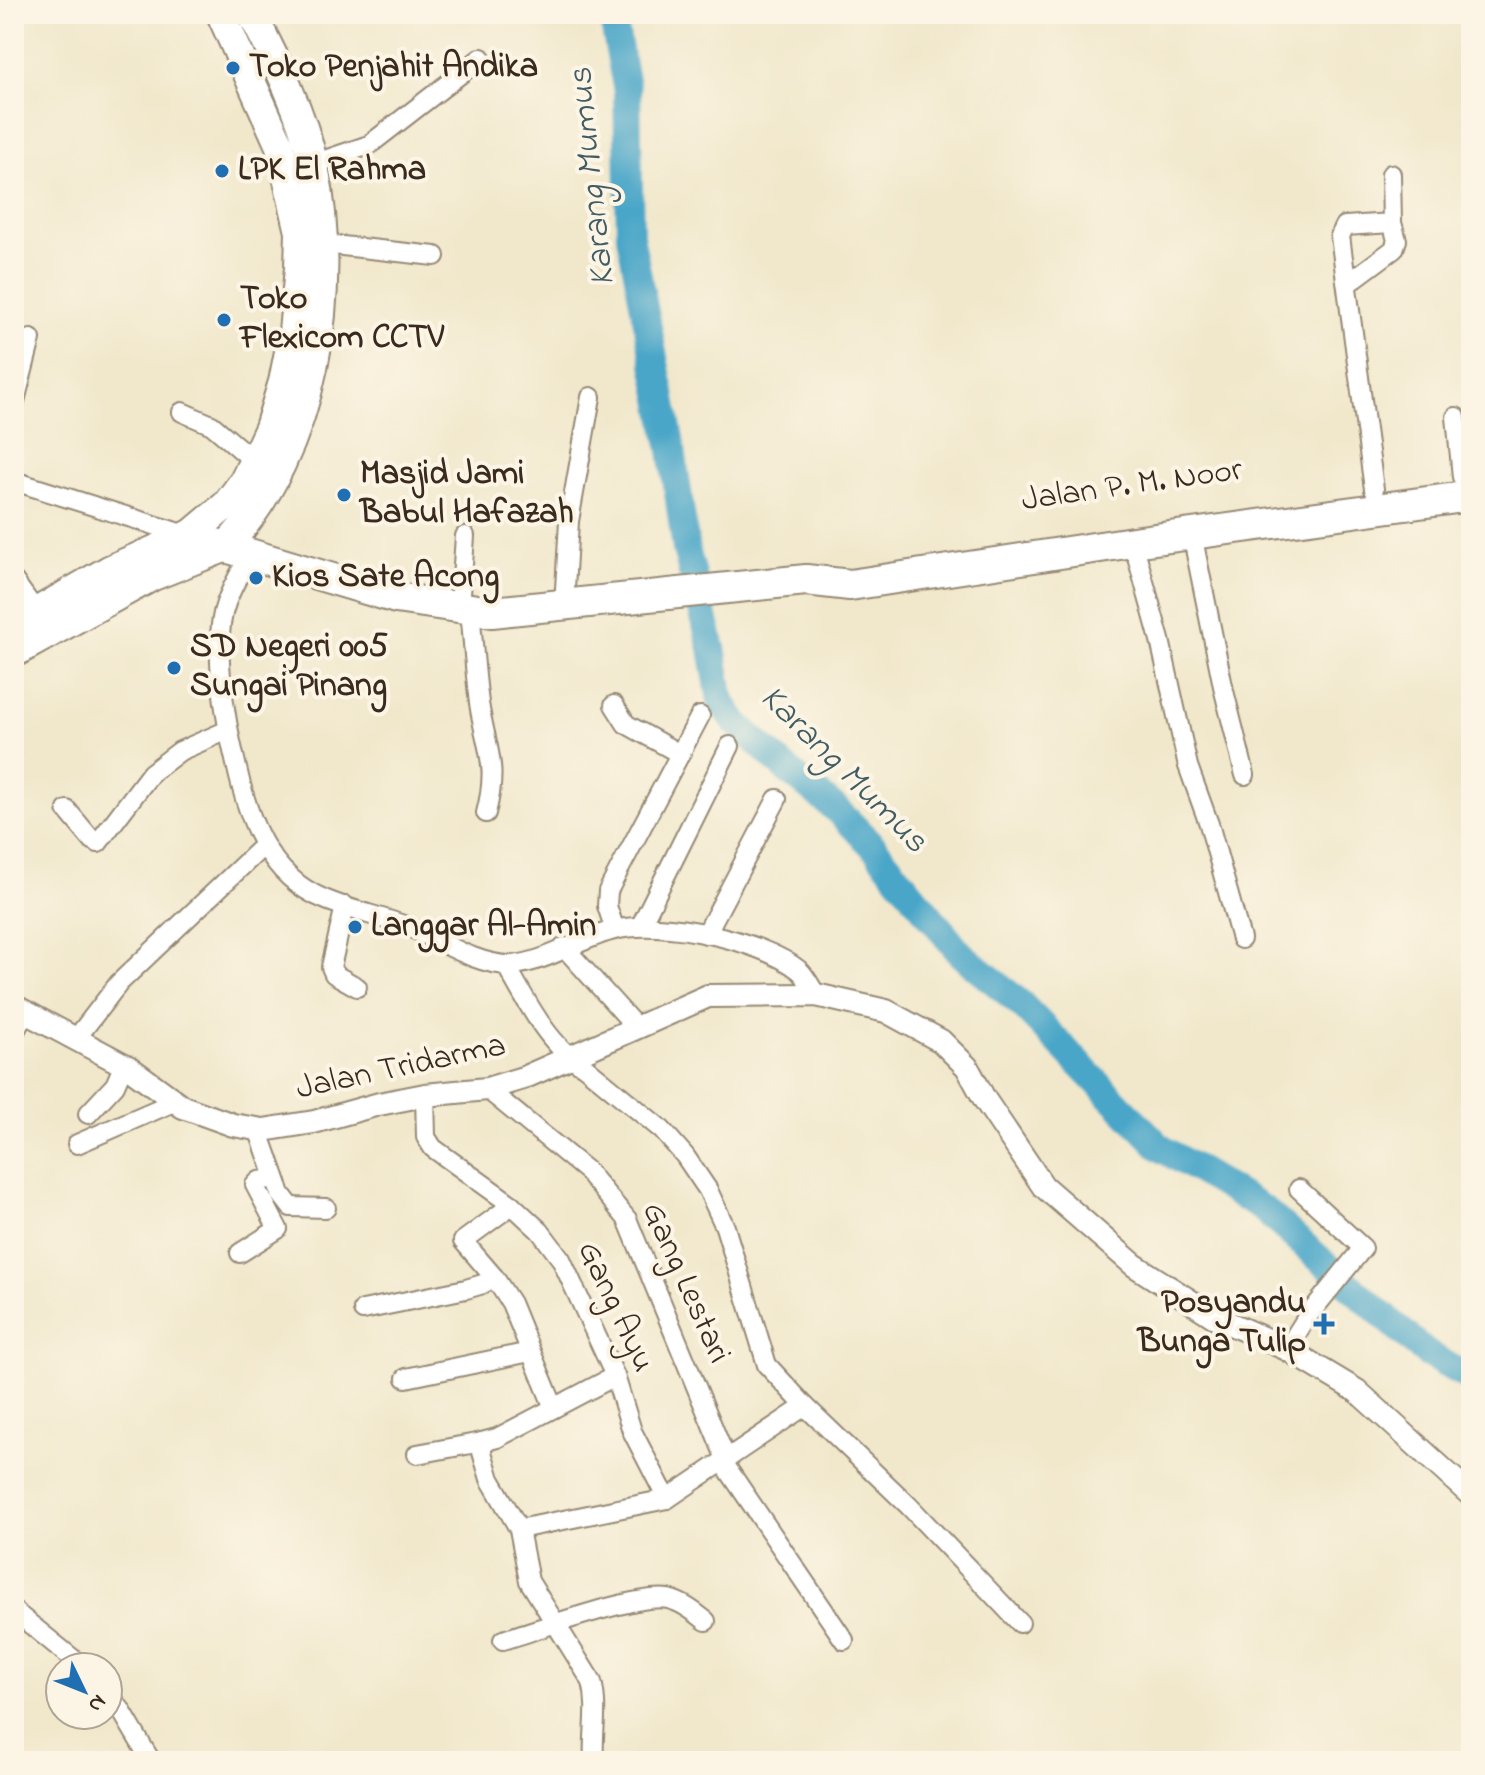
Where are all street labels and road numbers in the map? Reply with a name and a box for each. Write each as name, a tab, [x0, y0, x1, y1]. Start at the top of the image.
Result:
street label: Jalan P. M. Noor	[1018, 446, 1246, 526]
street label: Jalan Tridarma	[292, 1021, 510, 1115]
street label: Gang Lestari	[627, 1194, 743, 1372]
street label: Gang Ayu	[563, 1233, 667, 1381]

